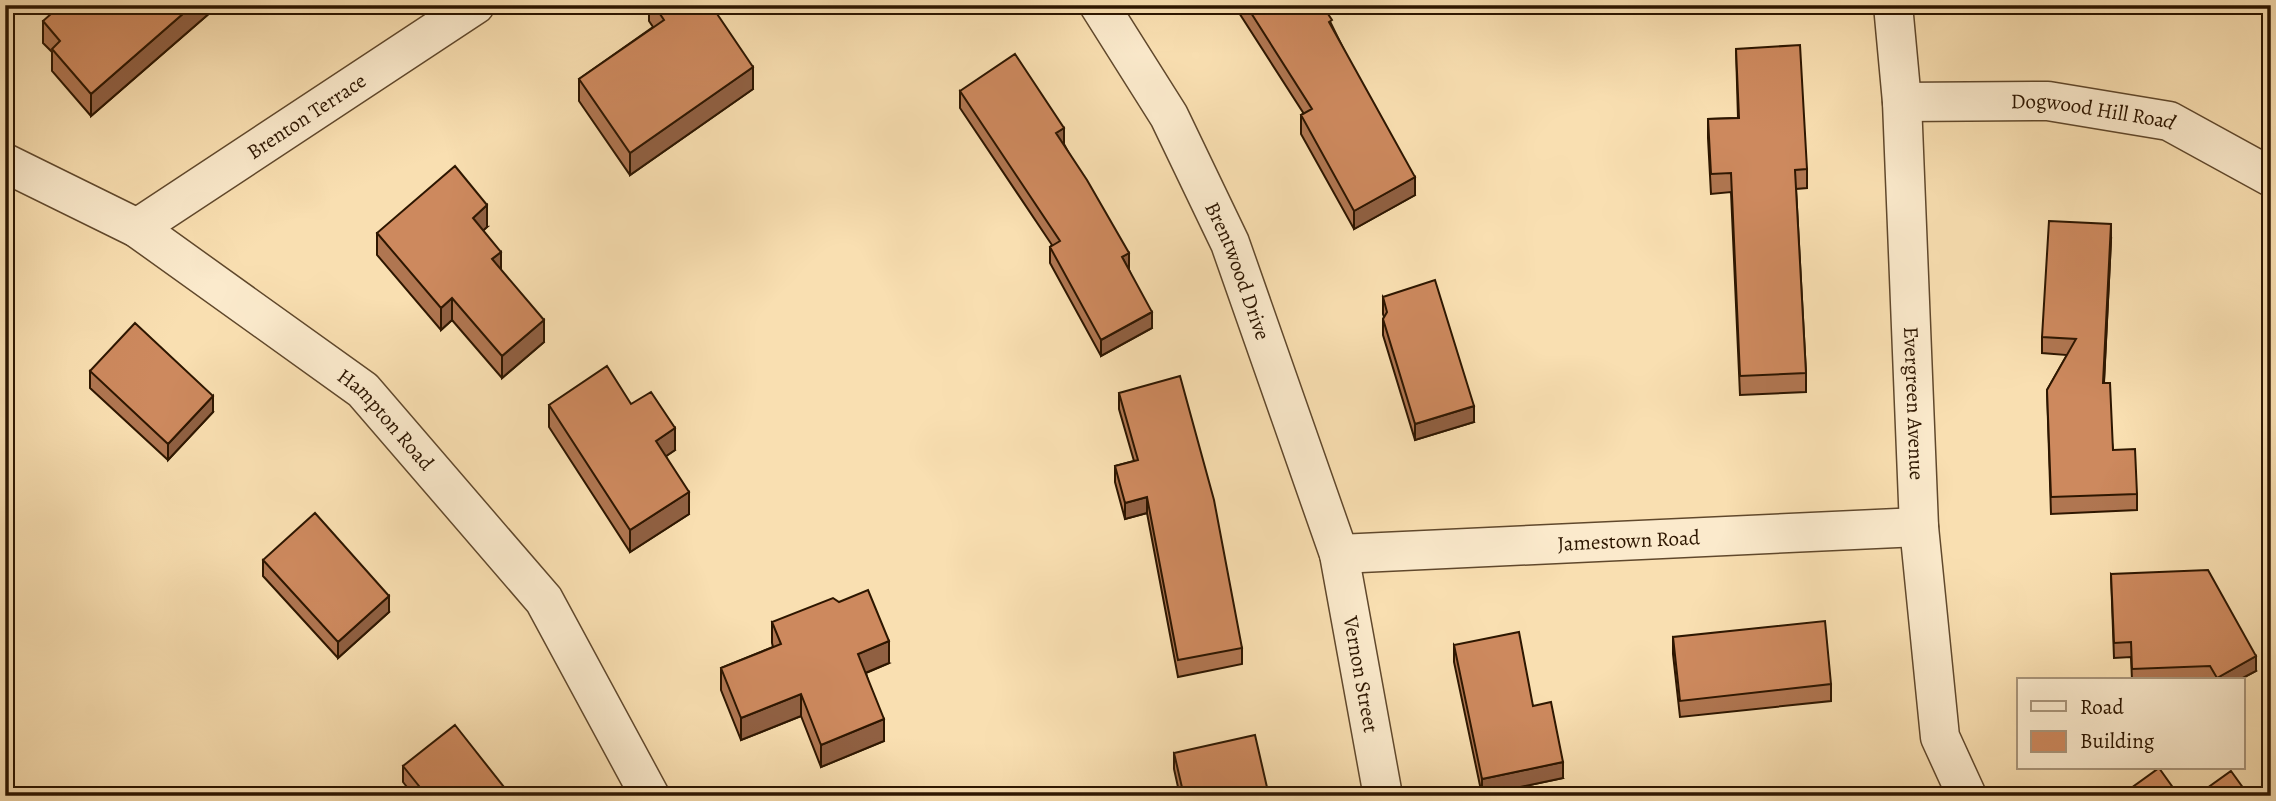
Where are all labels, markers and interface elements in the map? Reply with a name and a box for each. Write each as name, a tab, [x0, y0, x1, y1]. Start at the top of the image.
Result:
street label: Brenton Terrace	[241, 67, 372, 166]
street label: Dogwood Hill Road	[2011, 87, 2182, 137]
street label: Brentwood Drive	[1198, 197, 1277, 344]
street label: Evergreen Avenue	[1897, 326, 1931, 481]
street label: Hampton Road	[332, 362, 441, 477]
street label: Jamestown Road	[1557, 523, 1701, 558]
street label: Vernon Street	[1336, 613, 1385, 735]
legend	[2017, 678, 2244, 770]
text: Road	[2080, 693, 2124, 721]
text: Building	[2080, 727, 2155, 755]

